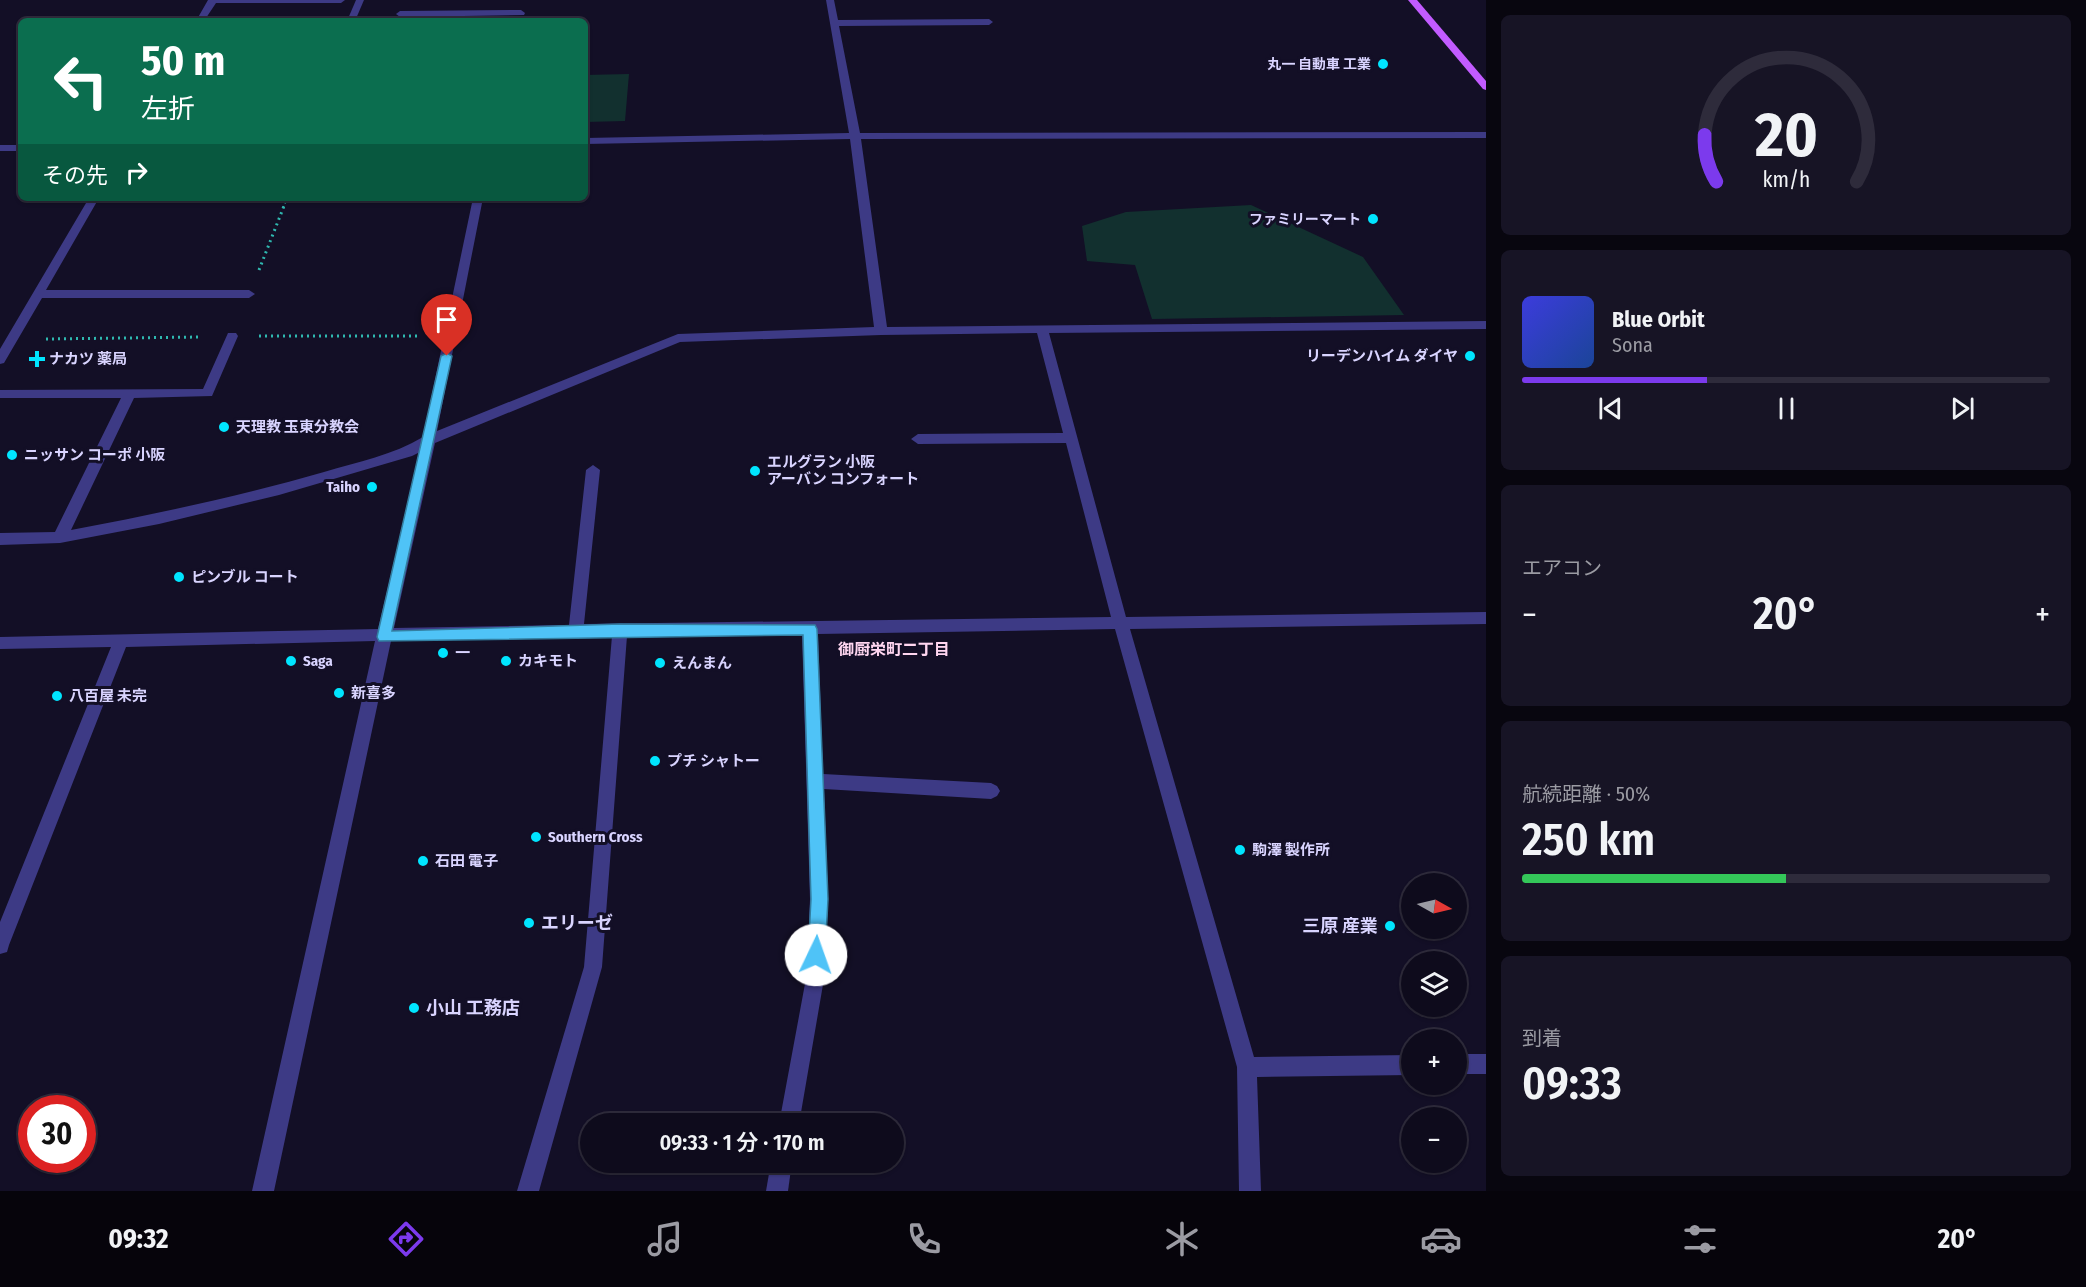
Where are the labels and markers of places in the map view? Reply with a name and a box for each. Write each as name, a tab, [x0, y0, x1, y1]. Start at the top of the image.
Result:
place label: 丸一 自動車 工業	[1267, 56, 1371, 73]
marker: 丸一 自動車 工業	[1376, 57, 1390, 71]
place label: ファミリーマート	[1249, 211, 1361, 228]
marker: ファミリーマート	[1366, 212, 1380, 226]
pin	[421, 294, 472, 356]
place label: リーデンハイム ダイヤ	[1306, 347, 1458, 365]
marker: リーデンハイム ダイヤ	[1463, 349, 1477, 363]
place label: ナカツ 薬局	[49, 350, 127, 368]
marker: ナカツ 薬局	[30, 352, 44, 366]
place label: 天理教 玉東分教会	[236, 418, 359, 436]
marker: 天理教 玉東分教会	[217, 420, 231, 434]
place label: ニッサン コーポ 小阪	[24, 446, 165, 464]
marker: ニッサン コーポ 小阪	[5, 448, 19, 462]
place label: エルグラン 小阪 アーバン コンフォート	[767, 453, 919, 488]
marker: エルグラン 小阪 アーバン コンフォート	[748, 464, 762, 478]
place label: Taiho	[326, 478, 360, 496]
marker: Taiho	[365, 480, 379, 494]
place label: ピンブル コート	[191, 568, 299, 586]
marker: ピンブル コート	[172, 570, 186, 584]
place label: 一	[455, 644, 470, 662]
marker: 一	[436, 646, 450, 660]
place label: Saga	[303, 652, 333, 670]
place label: カキモト	[518, 652, 578, 670]
marker: Saga	[284, 654, 298, 668]
marker: カキモト	[499, 654, 513, 668]
place label: えんまん	[672, 654, 732, 672]
marker: えんまん	[653, 656, 667, 670]
place label: 新喜多	[351, 684, 396, 702]
marker: 新喜多	[332, 686, 346, 700]
place label: 八百屋 未完	[69, 687, 147, 705]
marker: 八百屋 未完	[50, 689, 64, 703]
place label: プチ シャトー	[667, 752, 760, 770]
marker: プチ シャトー	[648, 754, 662, 768]
place label: Southern Cross	[548, 828, 643, 846]
marker: Southern Cross	[529, 830, 543, 844]
place label: 駒澤 製作所	[1252, 841, 1330, 859]
marker: 駒澤 製作所	[1233, 843, 1247, 857]
place label: 石田 電子	[435, 852, 498, 870]
marker: 石田 電子	[416, 854, 430, 868]
place label: エリーゼ	[541, 912, 613, 934]
place label: 三原 産業	[1302, 915, 1378, 937]
marker: エリーゼ	[522, 916, 536, 930]
marker: 三原 産業	[1383, 919, 1397, 933]
place label: 小山 工務店	[426, 997, 520, 1019]
marker: 小山 工務店	[407, 1001, 421, 1015]

